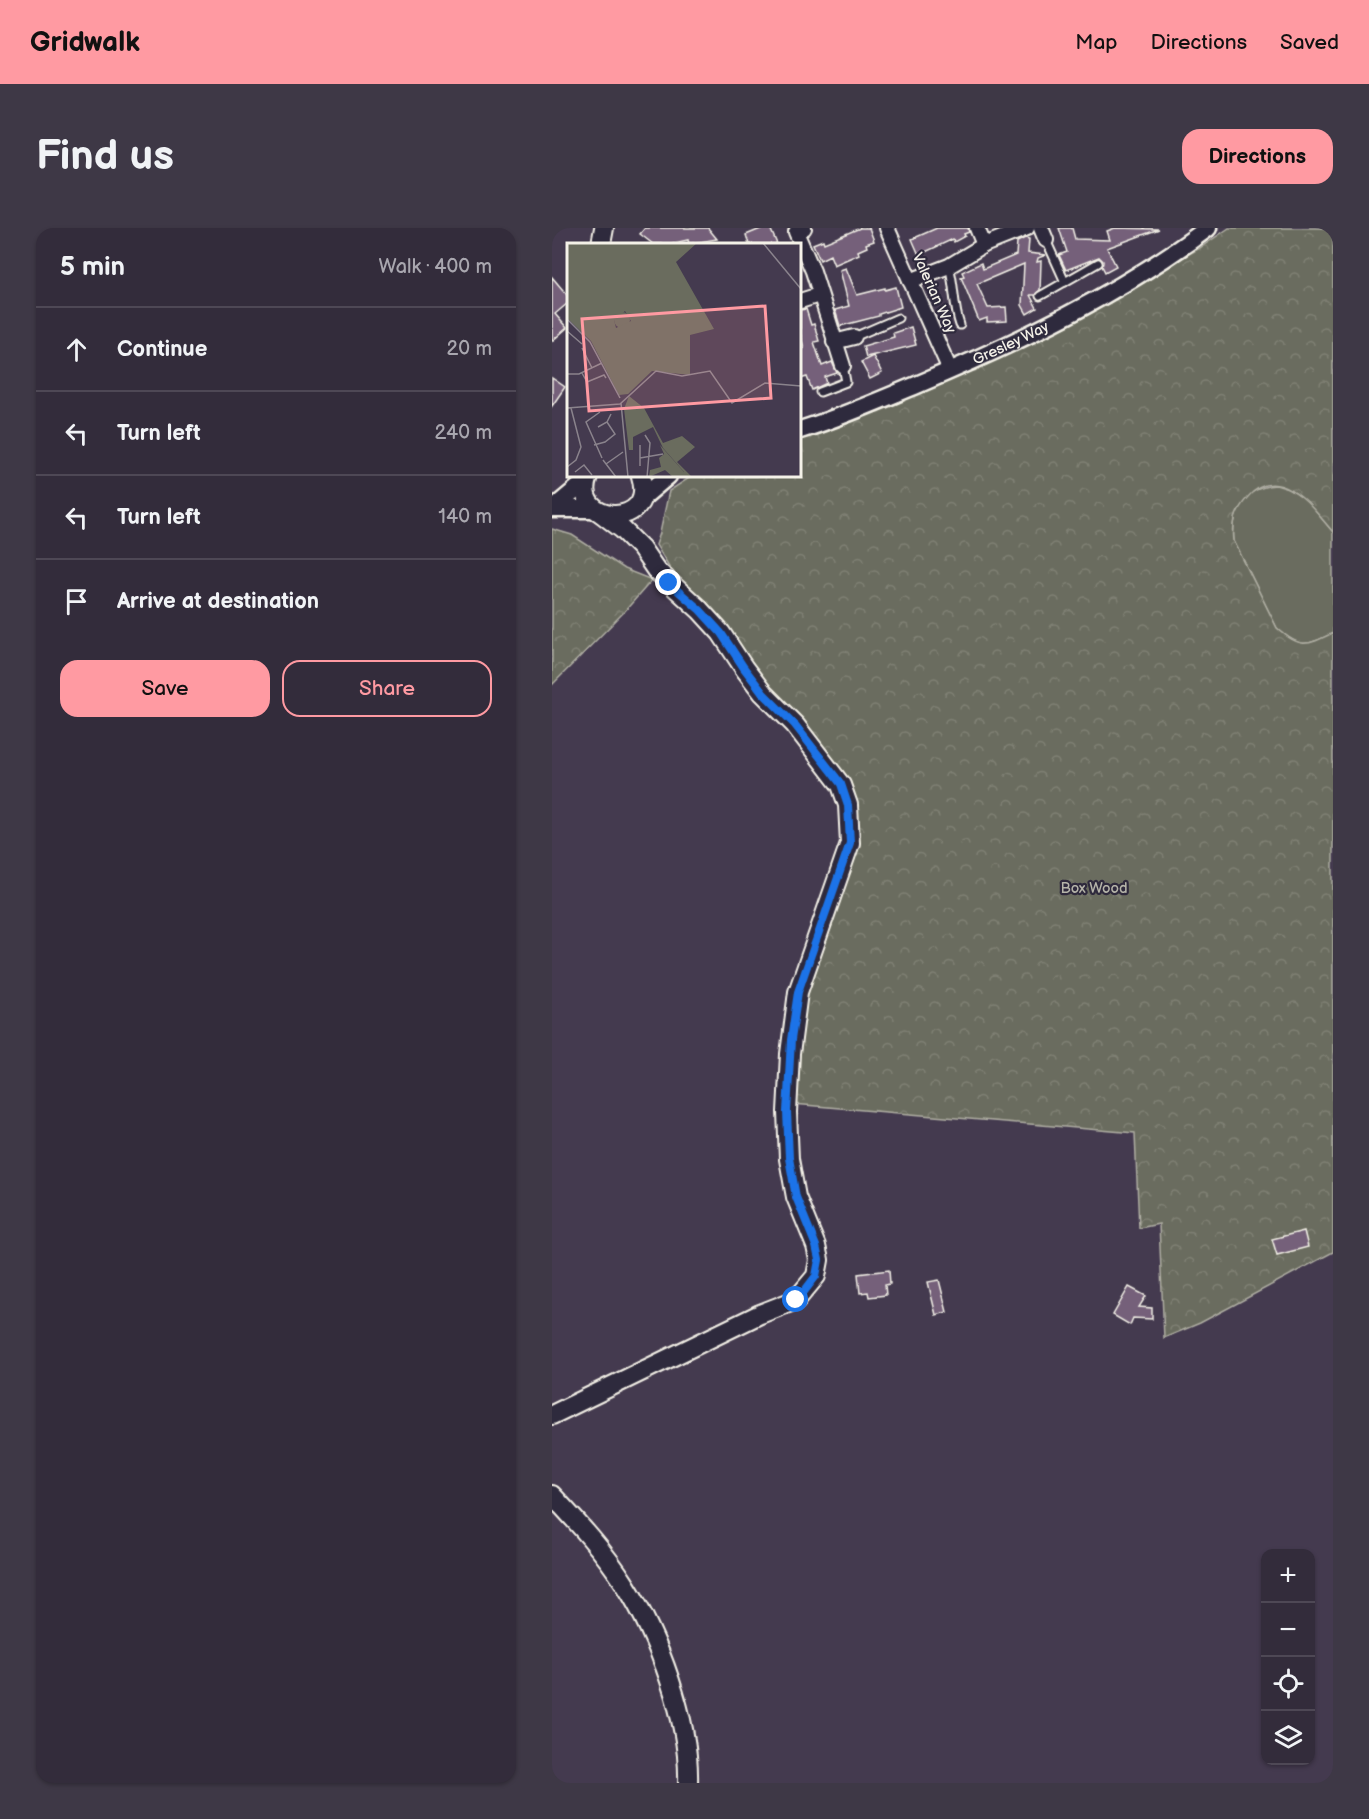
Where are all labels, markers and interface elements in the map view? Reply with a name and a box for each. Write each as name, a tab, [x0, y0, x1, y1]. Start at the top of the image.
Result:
text: Gridwalk	[30, 26, 140, 59]
text: Map	[1075, 30, 1118, 55]
text: Directions	[1151, 30, 1247, 55]
text: Saved	[1280, 30, 1339, 55]
button: Directions	[1182, 129, 1333, 184]
text: Find us	[36, 131, 174, 182]
inset map	[567, 243, 801, 477]
street label: Valerian Way	[908, 250, 960, 336]
text: 5 min	[60, 252, 125, 283]
text: Walk · 400 m	[379, 255, 492, 279]
street label: Gresley Way	[970, 317, 1052, 369]
icon: ahead	[60, 333, 93, 366]
text: Continue	[117, 336, 207, 363]
text: 20 m	[447, 337, 492, 361]
icon: left	[60, 417, 93, 450]
text: Turn left	[117, 420, 201, 447]
text: 240 m	[435, 421, 492, 445]
icon: left	[60, 501, 93, 534]
text: Turn left	[117, 504, 201, 531]
text: 140 m	[438, 505, 492, 529]
route end	[655, 569, 681, 595]
icon: arrive	[60, 585, 93, 618]
text: Arrive at destination	[117, 588, 319, 615]
button: Save	[60, 660, 270, 717]
button: Share	[282, 660, 492, 717]
park label: Box Wood	[1060, 879, 1128, 898]
route start	[782, 1286, 808, 1312]
map controls	[1261, 1549, 1315, 1765]
button: +	[1261, 1549, 1315, 1603]
button: −	[1261, 1603, 1315, 1657]
button: locate	[1261, 1657, 1315, 1711]
button: layers	[1261, 1711, 1315, 1765]

